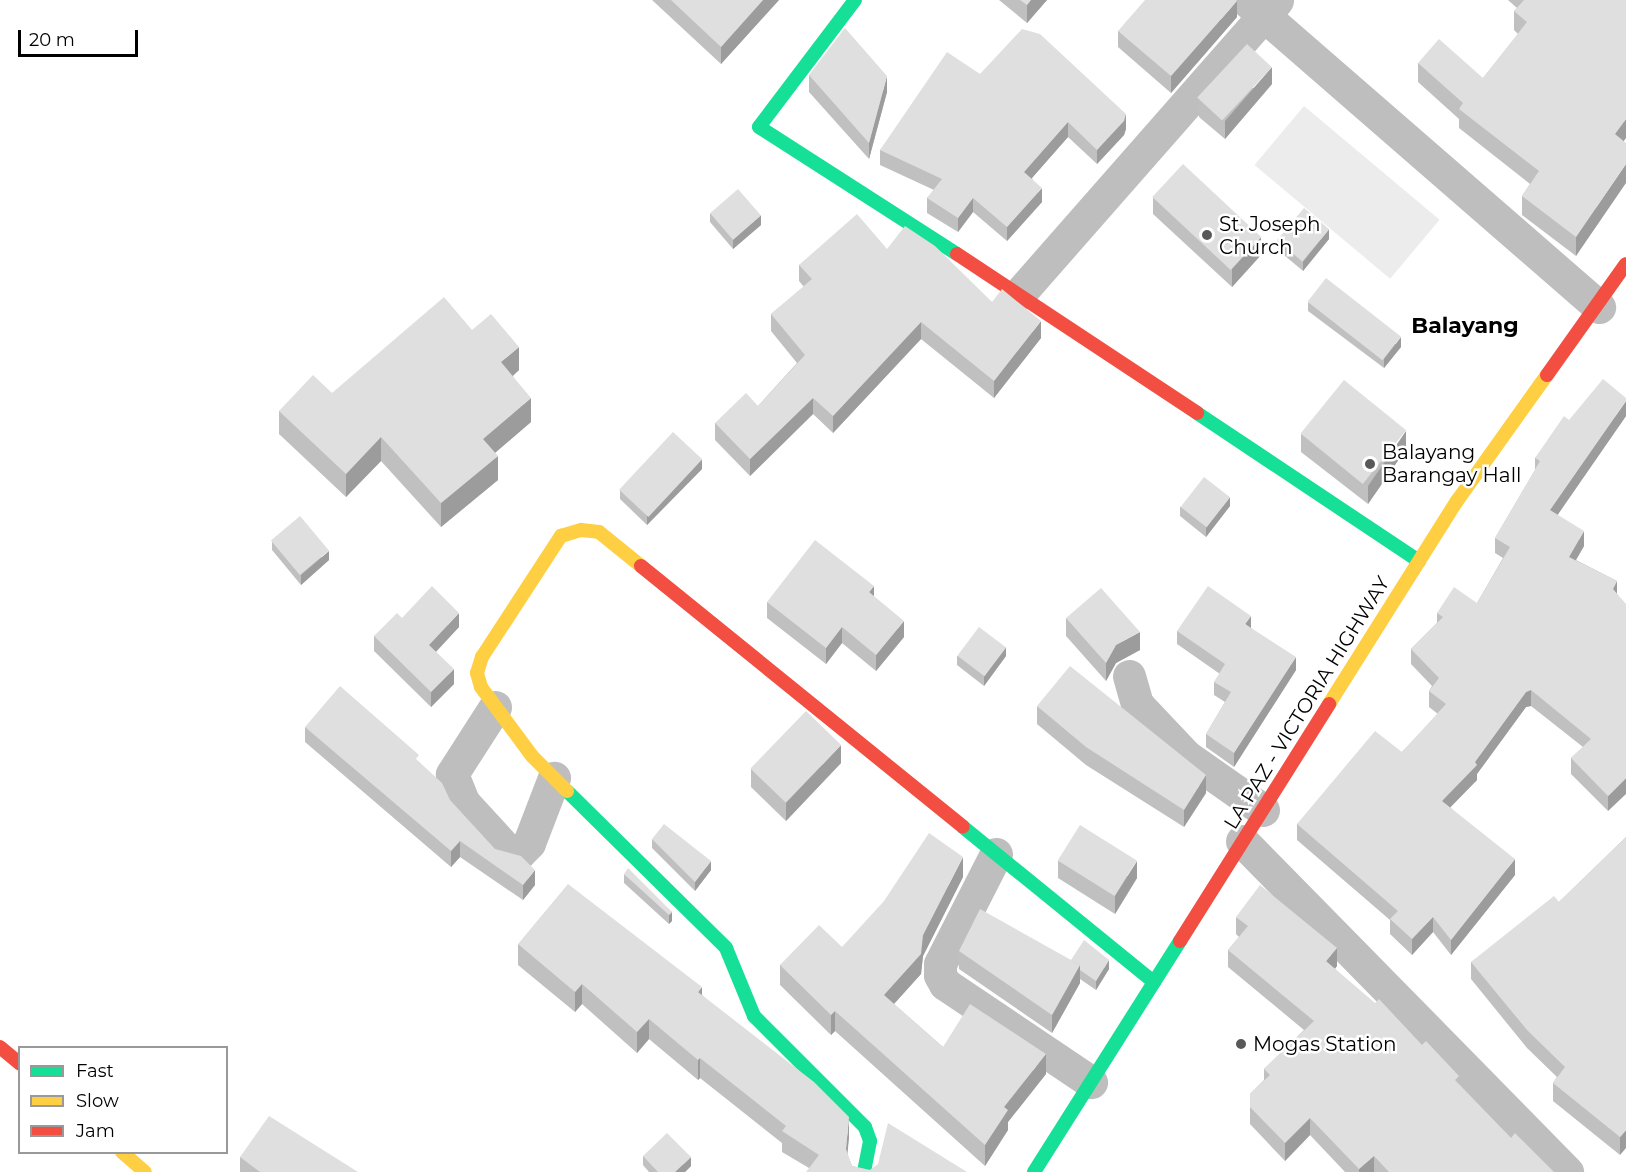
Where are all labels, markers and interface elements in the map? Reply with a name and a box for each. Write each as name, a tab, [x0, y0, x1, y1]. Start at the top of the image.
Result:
scale bar	[21, 18, 141, 56]
text: 20 m	[29, 29, 75, 51]
place label: St. Joseph Church	[1219, 212, 1321, 259]
marker: St. Joseph Church	[1200, 228, 1214, 242]
district label: Balayang	[1411, 313, 1519, 339]
place label: Balayang Barangay Hall	[1382, 440, 1521, 487]
marker: Balayang Barangay Hall	[1363, 457, 1377, 471]
street label: LA PAZ - VICTORIA HIGHWAY	[1219, 572, 1395, 834]
place label: Mogas Station	[1253, 1032, 1397, 1056]
marker: Mogas Station	[1234, 1037, 1248, 1051]
legend	[18, 1046, 228, 1154]
text: Fast	[76, 1060, 114, 1082]
text: Slow	[76, 1090, 119, 1112]
text: Jam	[76, 1120, 115, 1142]

